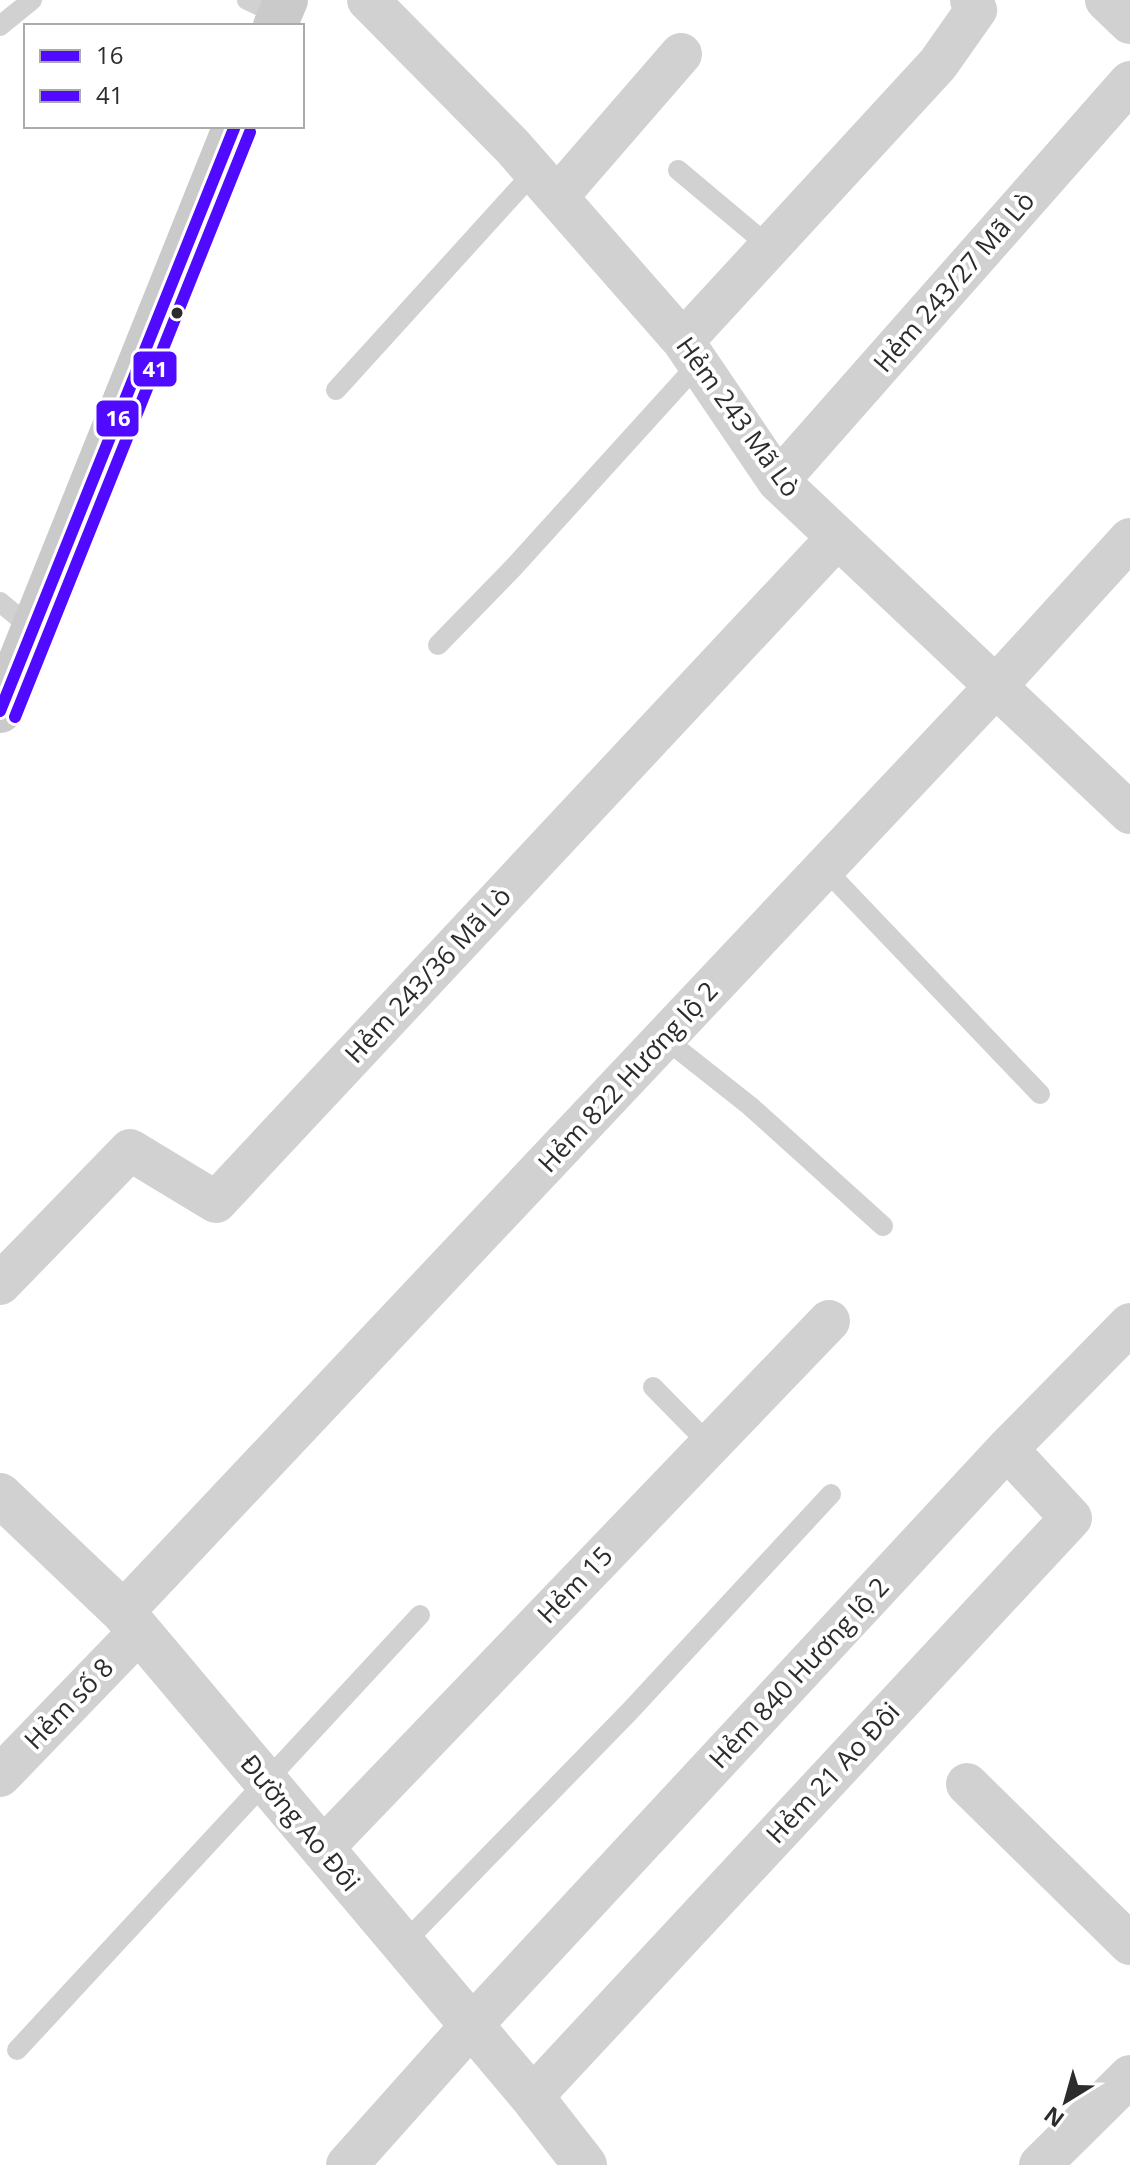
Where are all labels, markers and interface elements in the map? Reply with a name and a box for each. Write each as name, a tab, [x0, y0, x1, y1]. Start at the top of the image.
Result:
legend	[24, 24, 304, 128]
text: 16	[96, 38, 123, 71]
text: 41	[96, 78, 123, 111]
street label: Hẻm 243/27 Mã Lò	[865, 183, 1042, 380]
unlabelled marker	[169, 305, 185, 321]
street label: Hẻm 243 Mã Lò	[668, 329, 809, 504]
line badge: 41	[132, 350, 178, 388]
text: 41	[142, 353, 168, 383]
line badge: 16	[95, 399, 140, 438]
text: 16	[105, 402, 131, 432]
street label: Hẻm 243/36 Mã Lò	[336, 878, 519, 1070]
street label: Hẻm 822 Hương lộ 2	[529, 973, 725, 1180]
street label: Hẻm 15	[529, 1538, 620, 1631]
street label: Hẻm 840 Hương lộ 2	[700, 1569, 896, 1776]
street label: Hẻm số 8	[16, 1650, 121, 1757]
street label: Hẻm 21 Ao Đôi	[757, 1694, 907, 1851]
street label: Đường Ao Đôi	[233, 1746, 369, 1899]
north arrow	[1026, 2061, 1106, 2141]
text: N	[1037, 2100, 1070, 2135]

